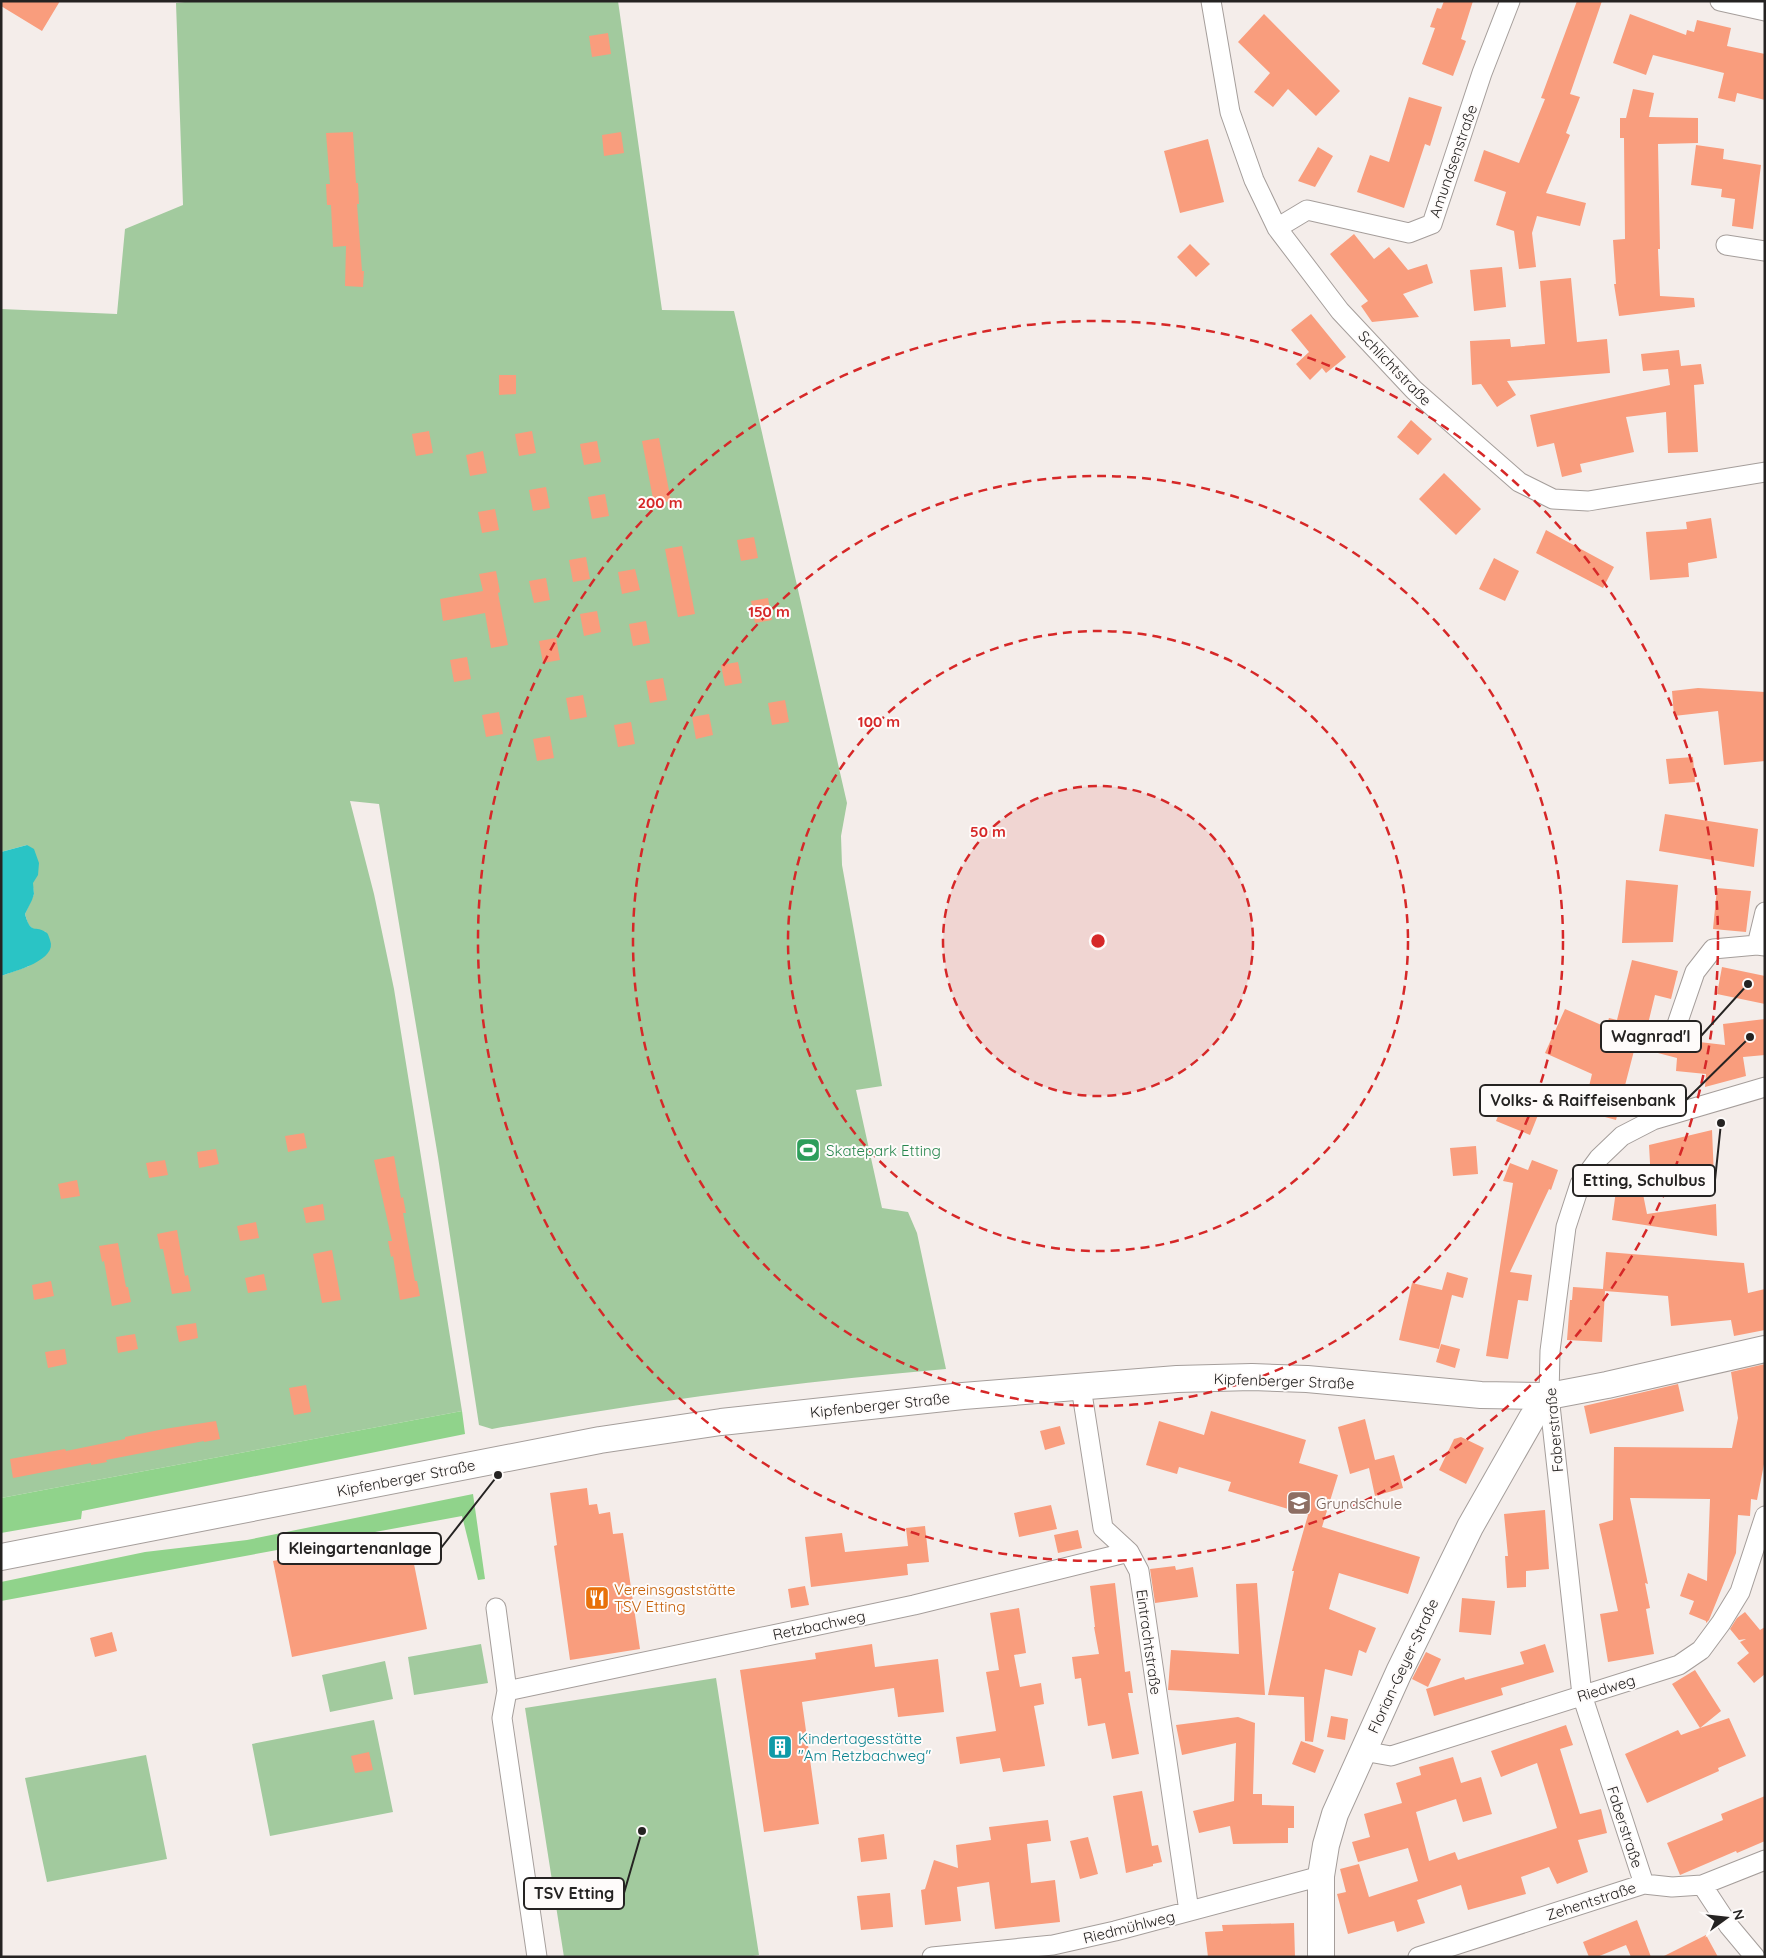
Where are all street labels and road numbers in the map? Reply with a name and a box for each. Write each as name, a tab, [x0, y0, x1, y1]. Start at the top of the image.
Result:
street label: Amundsenstraße	[1425, 102, 1481, 220]
street label: Schlichtstraße	[1354, 326, 1436, 410]
street label: Kipfenberger Straße	[1213, 1369, 1355, 1393]
street label: Faberstraße	[1541, 1387, 1567, 1473]
street label: Kipfenberger Straße	[809, 1388, 951, 1422]
street label: Kipfenberger Straße	[335, 1455, 477, 1501]
street label: Eintrachtstraße	[1132, 1588, 1166, 1696]
street label: Florian-Geyer-Straße	[1363, 1596, 1443, 1736]
street label: Retzbachweg	[771, 1606, 867, 1644]
street label: Riedweg	[1575, 1670, 1637, 1706]
street label: Faberstraße	[1603, 1784, 1647, 1870]
street label: Zehentstraße	[1544, 1878, 1638, 1924]
street label: Riedmühlweg	[1081, 1906, 1177, 1948]

